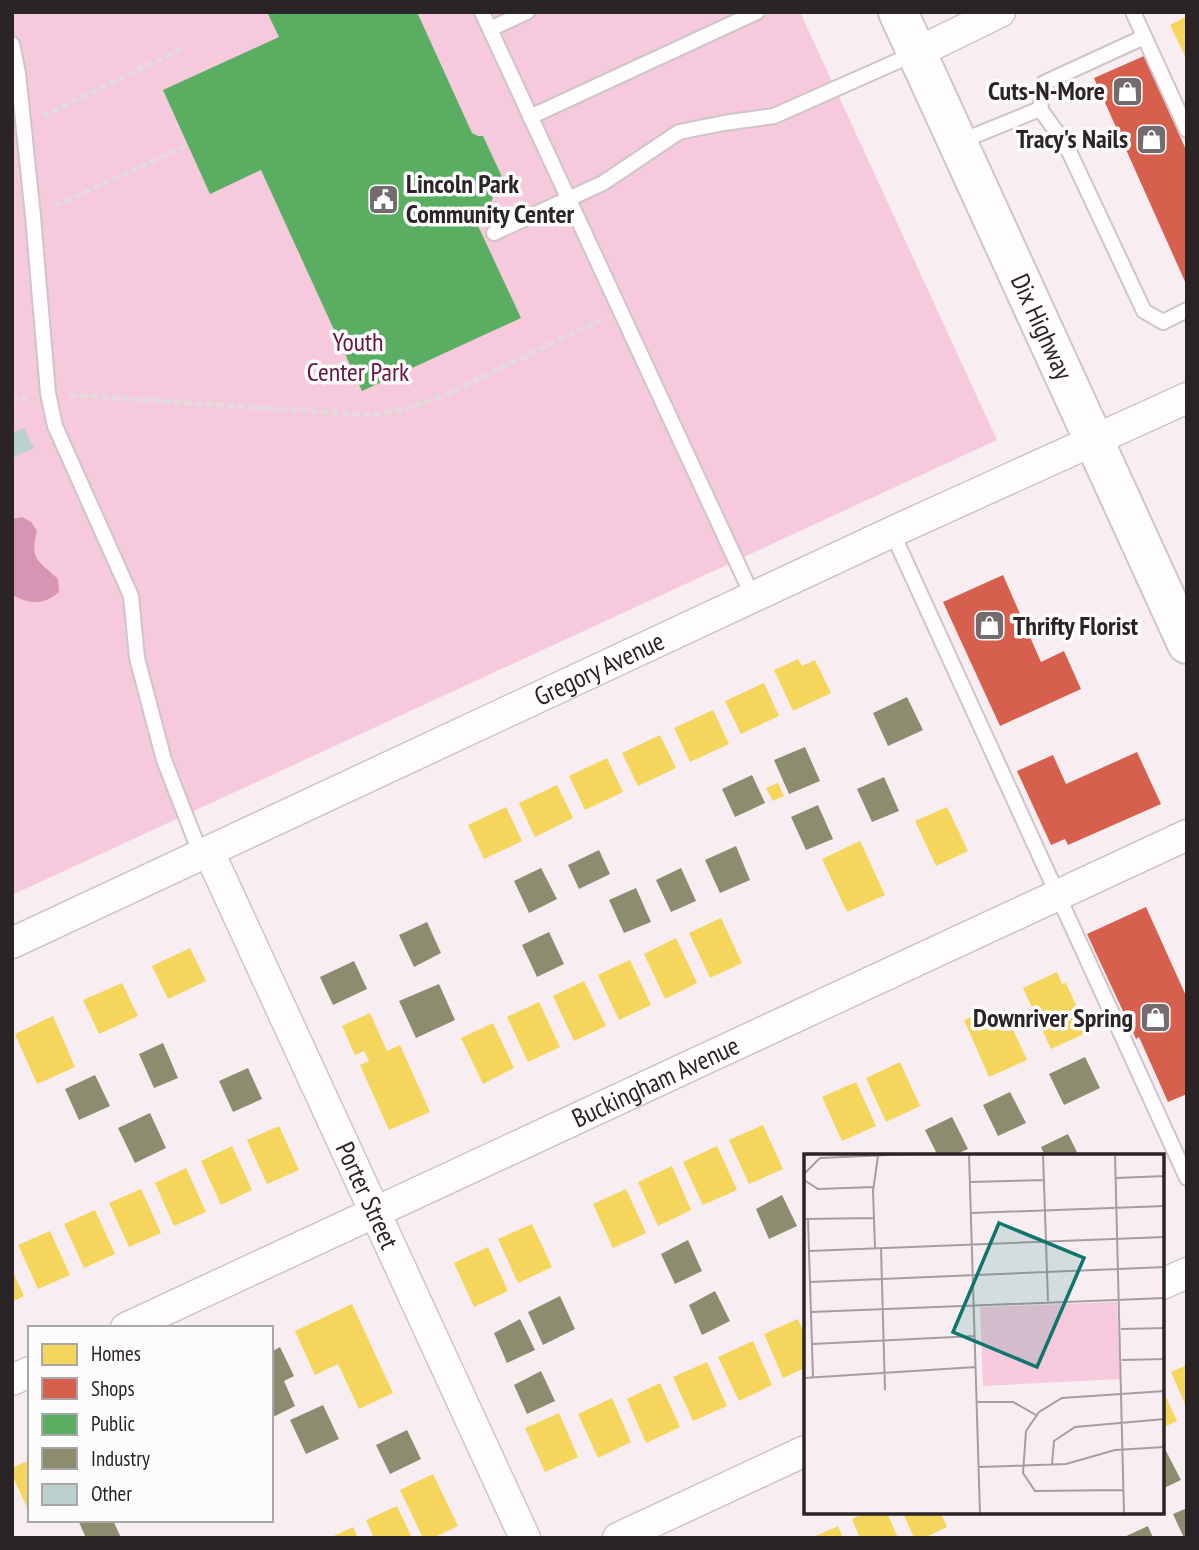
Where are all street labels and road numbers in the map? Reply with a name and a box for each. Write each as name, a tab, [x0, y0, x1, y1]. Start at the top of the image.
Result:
street label: Dix Highway	[1004, 268, 1081, 385]
street label: Gregory Avenue	[529, 624, 669, 713]
street label: Buckingham Avenue	[567, 1028, 744, 1134]
street label: Porter Street	[329, 1136, 406, 1254]

